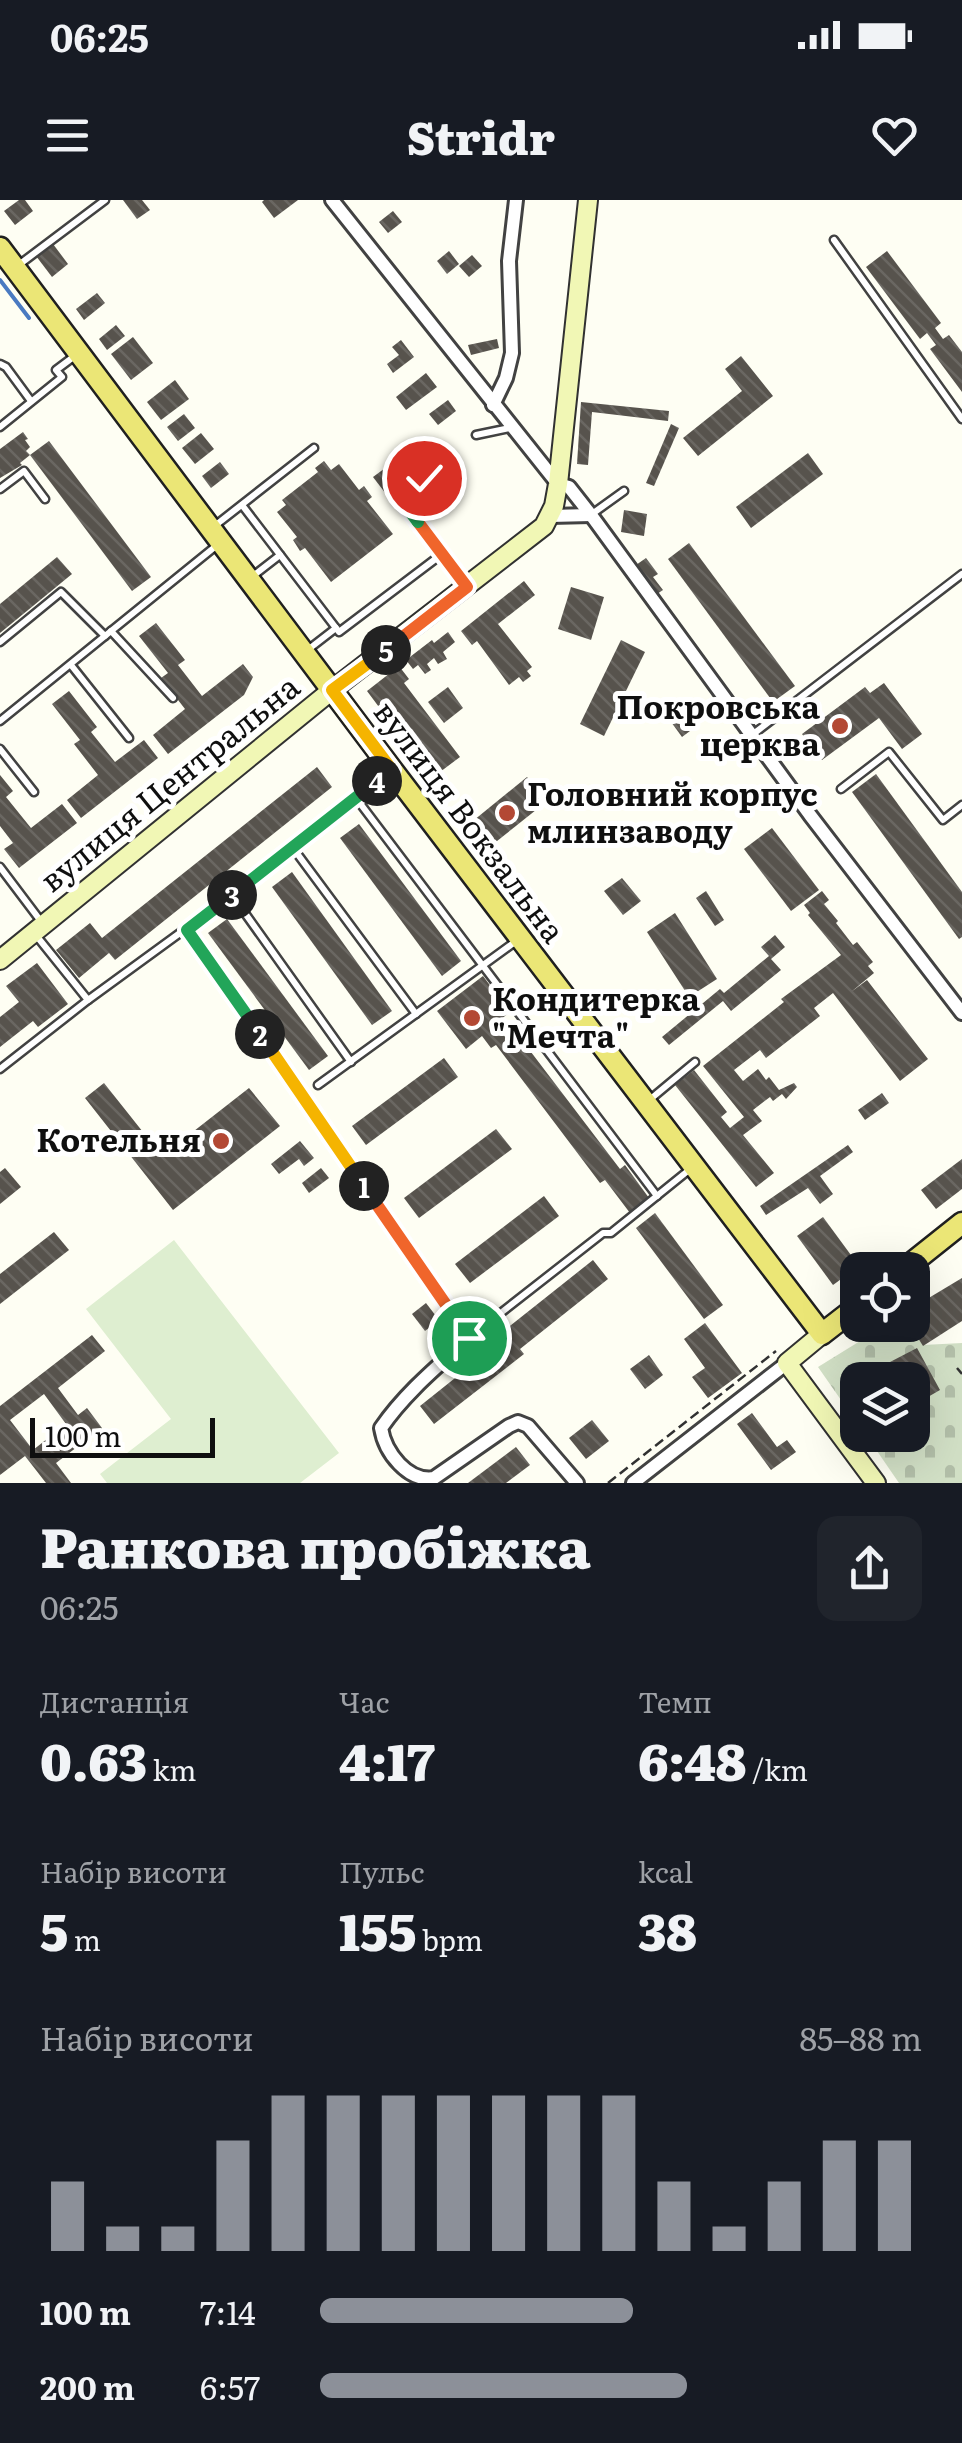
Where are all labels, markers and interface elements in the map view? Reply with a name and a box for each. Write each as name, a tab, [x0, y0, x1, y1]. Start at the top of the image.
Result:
text: 06:25	[50, 7, 149, 64]
text: Stridr	[407, 102, 555, 169]
icon: menu	[40, 108, 95, 163]
icon: heart	[867, 108, 922, 163]
pin	[382, 436, 467, 521]
icon: check	[397, 451, 452, 506]
pin: 5	[361, 625, 411, 675]
text: 5	[378, 629, 394, 671]
street label: вулиця Центральна	[28, 661, 309, 902]
place label: Покровська церква	[616, 681, 820, 766]
street label: вулиця Вокзальна	[364, 689, 579, 952]
marker: Покровська церква	[829, 715, 851, 737]
pin: 4	[352, 756, 402, 806]
text: 4	[369, 760, 385, 802]
place label: Головний корпус млинзаводу	[527, 768, 818, 853]
marker: Головний корпус млинзаводу	[496, 802, 518, 824]
pin: 3	[207, 870, 257, 920]
text: 3	[224, 874, 240, 916]
place label: Кондитерка "Мечта"	[492, 973, 700, 1058]
marker: Кондитерка "Мечта"	[461, 1007, 483, 1029]
pin: 2	[235, 1009, 285, 1059]
text: 2	[252, 1013, 268, 1055]
place label: Котельня	[36, 1114, 201, 1162]
marker: Котельня	[210, 1130, 232, 1152]
pin: 1	[339, 1161, 389, 1211]
text: 1	[358, 1165, 370, 1207]
map controls	[840, 1252, 930, 1452]
button: locate	[840, 1252, 930, 1342]
pin	[427, 1296, 512, 1381]
icon: arrive	[442, 1311, 497, 1366]
button: layers	[840, 1362, 930, 1452]
scale bar	[30, 1413, 215, 1458]
text: 100 m	[45, 1414, 122, 1456]
text: Ранкова пробіжка	[40, 1503, 591, 1585]
button: share	[817, 1516, 922, 1621]
text: 06:25	[40, 1582, 119, 1630]
text: Дистанція	[40, 1680, 189, 1722]
text: Час	[339, 1680, 390, 1722]
text: Темп	[638, 1680, 712, 1722]
text: 0.63	[40, 1722, 147, 1796]
text: 4:17	[339, 1722, 435, 1796]
text: 6:48	[638, 1722, 746, 1796]
text: km	[147, 1748, 197, 1790]
text: /km	[746, 1748, 808, 1790]
text: Набір висоти	[40, 1850, 227, 1892]
text: Пульс	[339, 1850, 424, 1892]
text: kcal	[638, 1850, 693, 1892]
text: 5	[40, 1892, 68, 1966]
text: 155	[339, 1892, 416, 1966]
text: 38	[638, 1892, 697, 1966]
text: m	[68, 1918, 101, 1960]
text: bpm	[416, 1918, 483, 1960]
text: Набір висоти	[40, 2013, 254, 2061]
text: 85–88 m	[799, 2013, 922, 2061]
text: 100 m	[40, 2287, 131, 2335]
text: 7:14	[200, 2287, 256, 2335]
text: 200 m	[40, 2362, 135, 2410]
text: 6:57	[200, 2362, 260, 2410]

